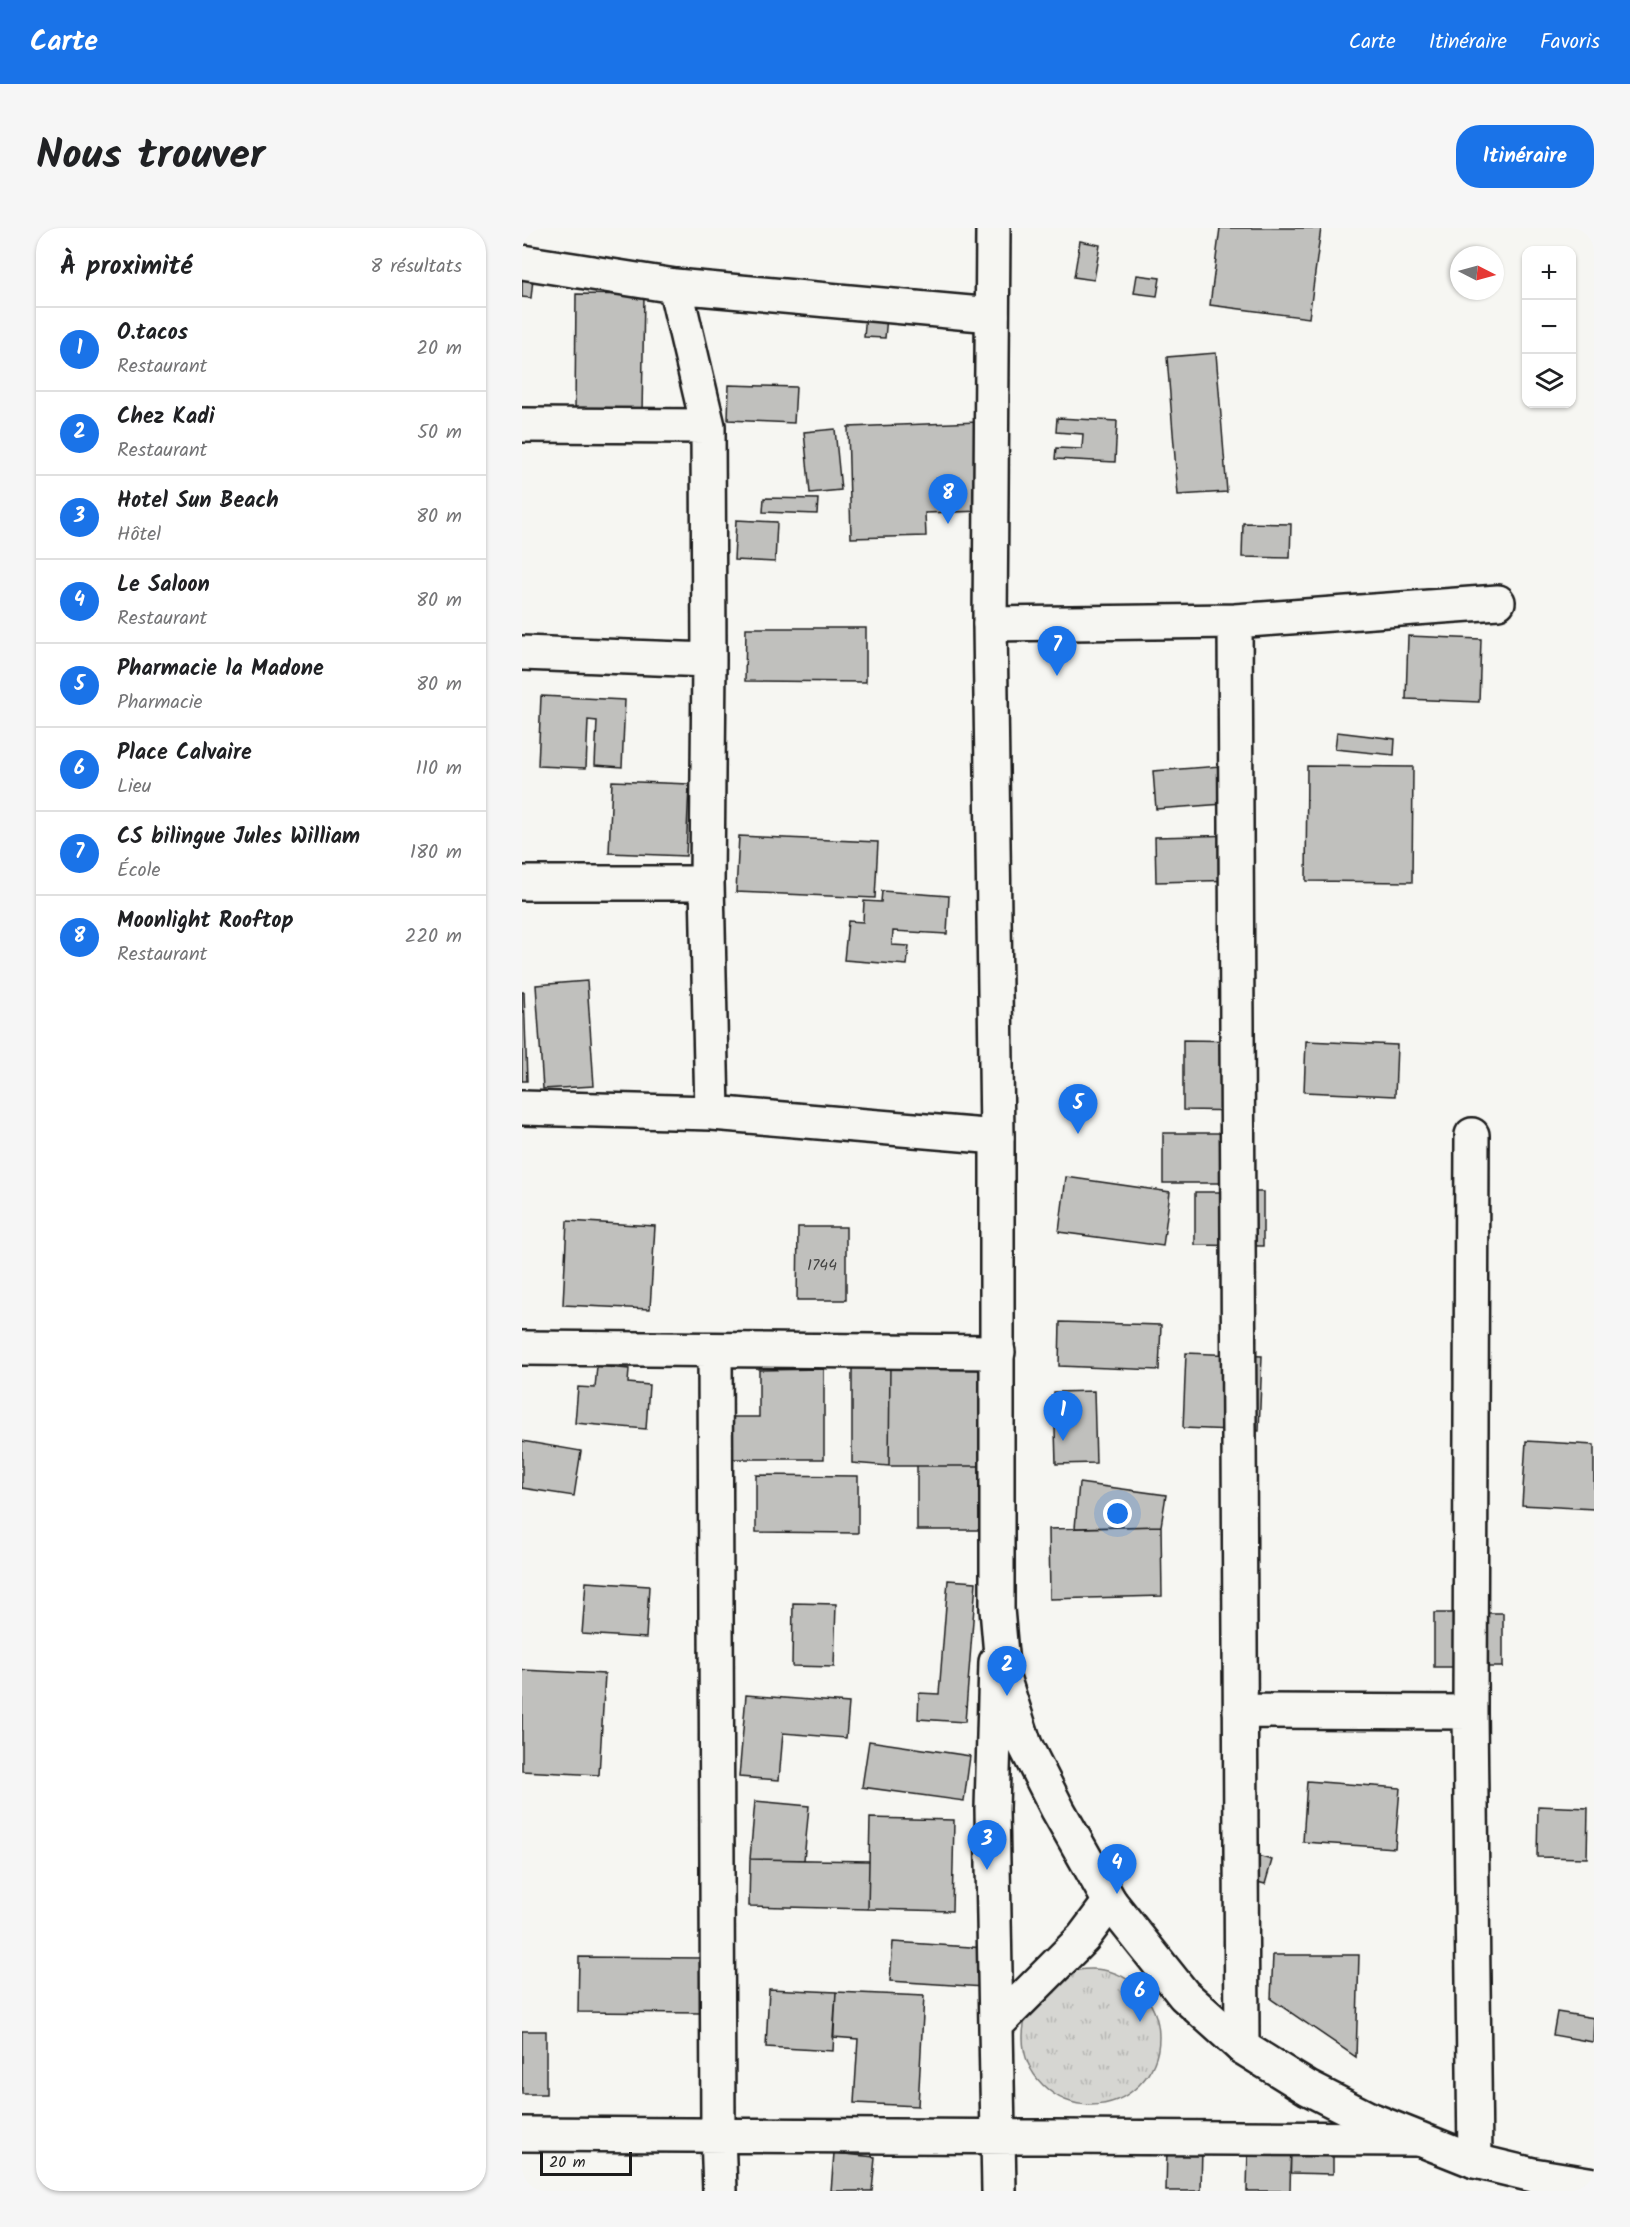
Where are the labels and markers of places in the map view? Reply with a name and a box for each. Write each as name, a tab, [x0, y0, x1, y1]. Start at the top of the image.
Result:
pin: 8	[928, 474, 968, 524]
pin: 7	[1038, 626, 1076, 676]
pin: 5	[1058, 1084, 1098, 1134]
pin: 1	[1044, 1392, 1082, 1441]
pin: 2	[988, 1646, 1026, 1696]
pin: 3	[968, 1820, 1006, 1870]
pin: 4	[1098, 1844, 1136, 1894]
pin: 6	[1120, 1972, 1160, 2022]

